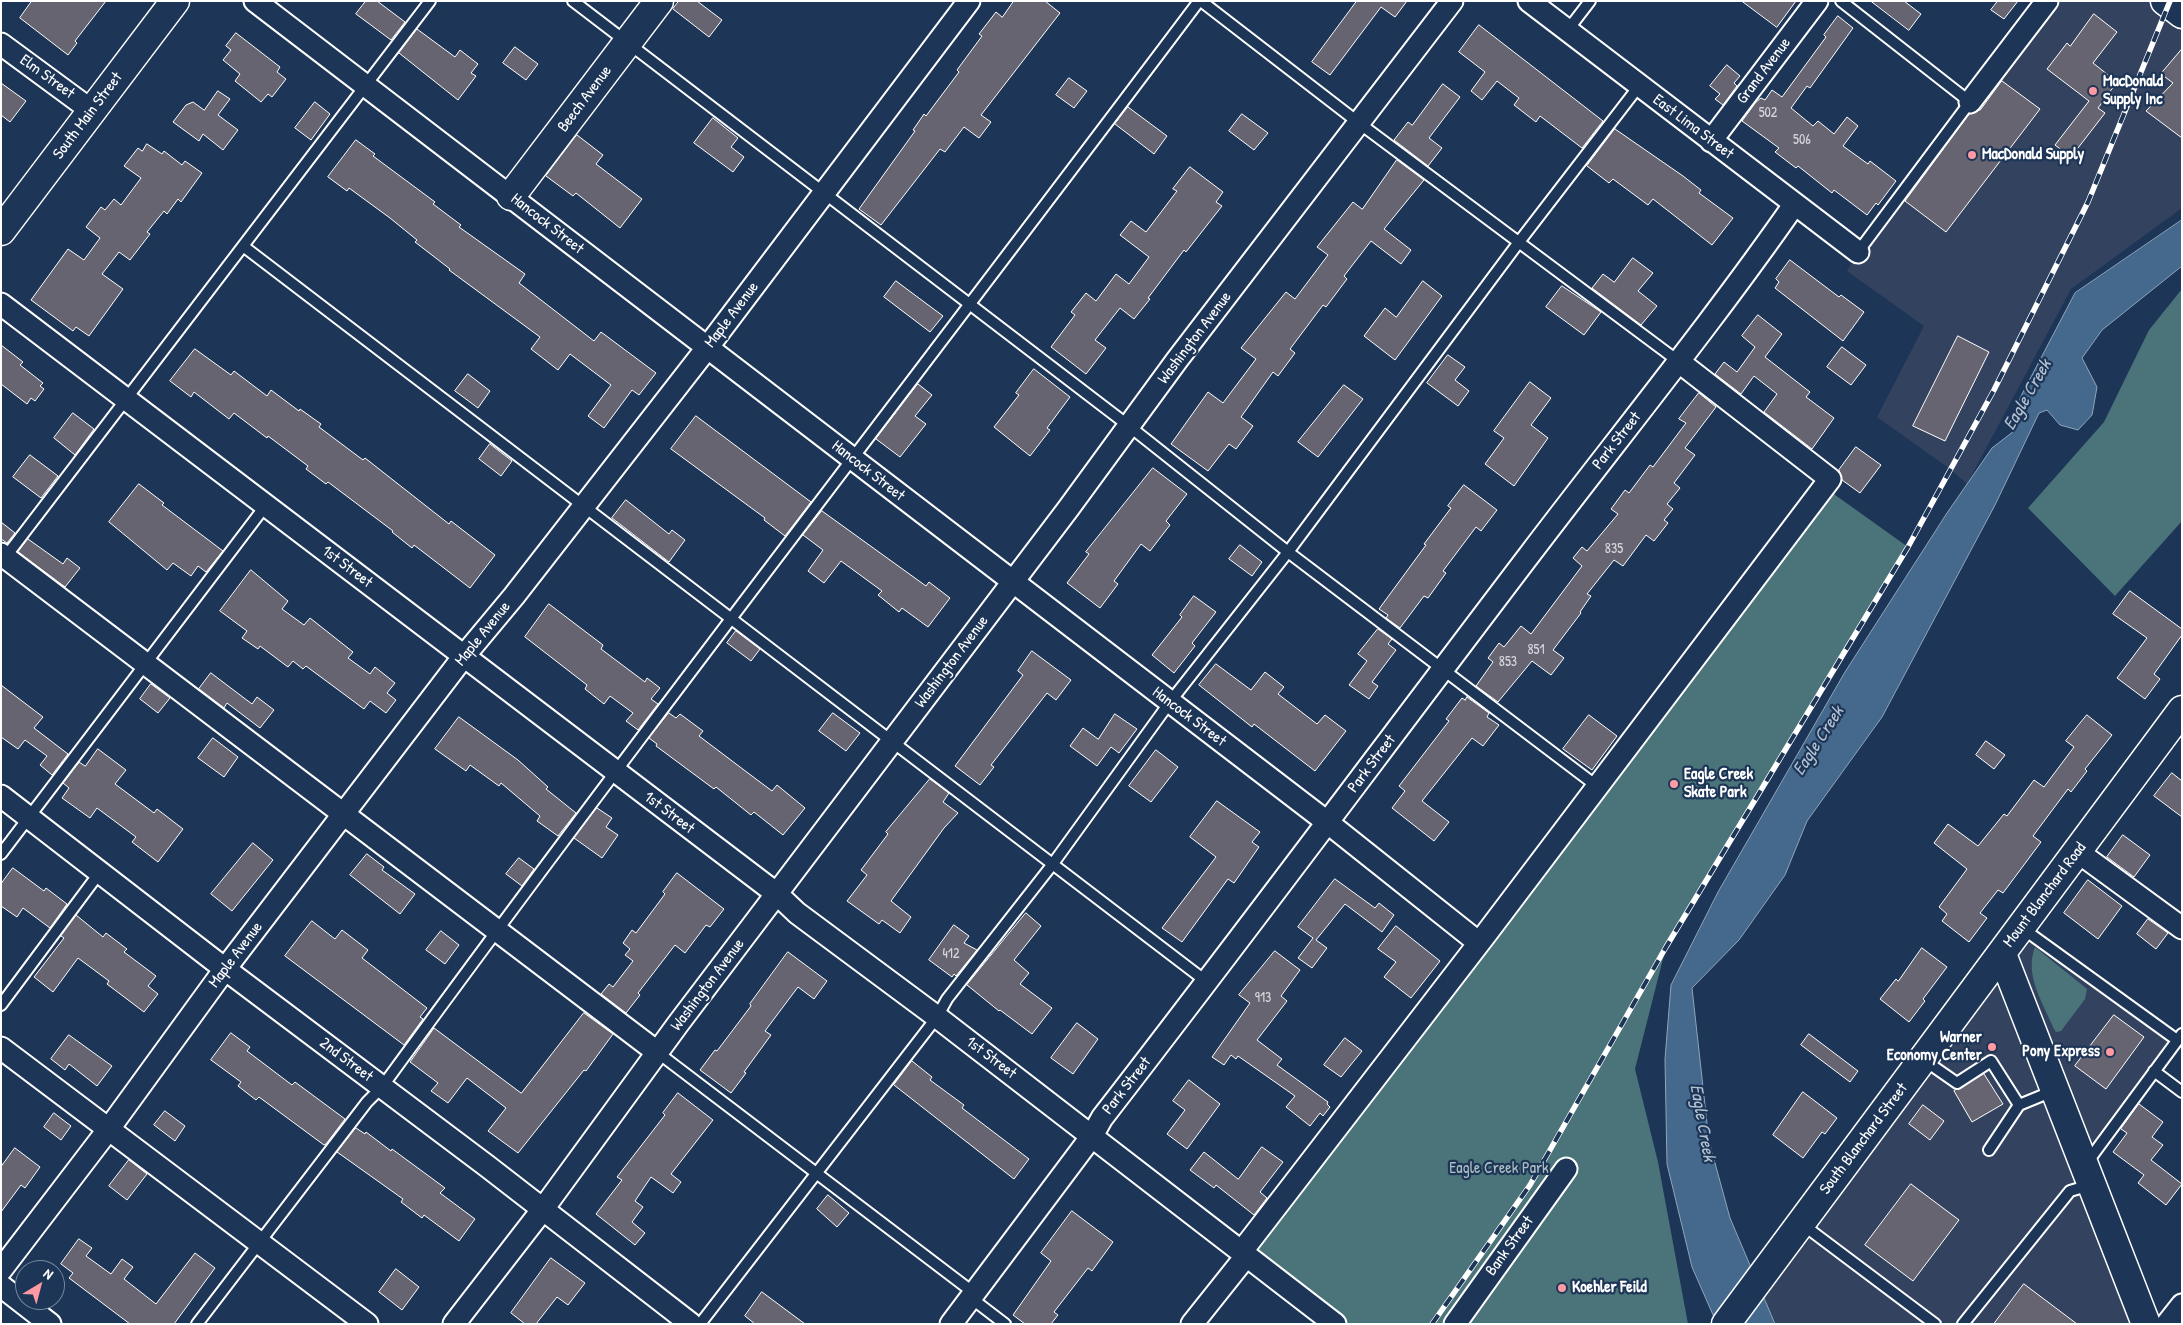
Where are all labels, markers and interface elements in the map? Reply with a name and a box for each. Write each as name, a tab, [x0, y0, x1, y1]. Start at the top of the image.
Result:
street label: Grand Avenue	[1733, 34, 1795, 108]
street label: Elm Street	[16, 51, 78, 103]
street label: Beech Avenue	[554, 62, 616, 136]
street label: South Main Street	[49, 69, 127, 163]
place label: MacDonald Supply Inc	[2103, 72, 2163, 110]
marker: MacDonald Supply Inc	[2087, 85, 2099, 97]
street label: East Lima Street	[1649, 90, 1737, 164]
house number: 502	[1759, 105, 1777, 121]
house number: 506	[1793, 132, 1811, 148]
place label: MacDonald Supply	[1982, 145, 2084, 165]
marker: MacDonald Supply	[1966, 149, 1978, 161]
street label: Hancock Street	[507, 190, 587, 258]
street label: Maple Avenue	[701, 278, 763, 352]
street label: Washington Avenue	[1154, 288, 1236, 388]
water label: Eagle Creek	[1999, 356, 2057, 434]
street label: Park Street	[1589, 408, 1645, 474]
street label: Hancock Street	[828, 437, 908, 505]
house number: 835	[1605, 541, 1623, 557]
street label: 1st Street	[318, 542, 376, 592]
street label: Maple Avenue	[451, 598, 515, 670]
street label: Washington Avenue	[911, 612, 993, 712]
house number: 851	[1527, 642, 1545, 658]
house number: 853	[1499, 654, 1517, 670]
street label: Hancock Street	[1148, 683, 1230, 751]
water label: Eagle Creek	[1789, 703, 1849, 779]
street label: Park Street	[1344, 731, 1400, 797]
place label: Eagle Creek Skate Park	[1684, 765, 1753, 803]
marker: Eagle Creek Skate Park	[1668, 778, 1680, 790]
street label: 1st Street	[640, 788, 698, 838]
street label: Mount Blanchard Road	[1999, 839, 2091, 951]
street label: Maple Avenue	[205, 918, 267, 992]
street label: Washington Avenue	[667, 935, 749, 1035]
house number: 412	[943, 946, 959, 962]
house number: 913	[1255, 990, 1271, 1006]
place label: Warner Economy Center	[1887, 1028, 1982, 1066]
street label: 1st Street	[962, 1033, 1020, 1083]
street label: 2nd Street	[316, 1034, 376, 1086]
marker: Warner Economy Center	[1986, 1041, 1998, 1053]
place label: Pony Express	[2022, 1042, 2100, 1062]
marker: Pony Express	[2104, 1046, 2116, 1058]
street label: Park Street	[1099, 1053, 1155, 1119]
street label: South Blanchard Street	[1816, 1080, 1912, 1198]
water label: Eagle Creek	[1685, 1083, 1719, 1163]
park label: Eagle Creek Park	[1449, 1159, 1549, 1179]
street label: Bank Street	[1482, 1212, 1538, 1280]
north arrow	[15, 1260, 65, 1310]
text: N	[40, 1264, 57, 1283]
place label: Koehler Feild	[1572, 1278, 1647, 1298]
marker: Koehler Feild	[1556, 1282, 1568, 1294]

